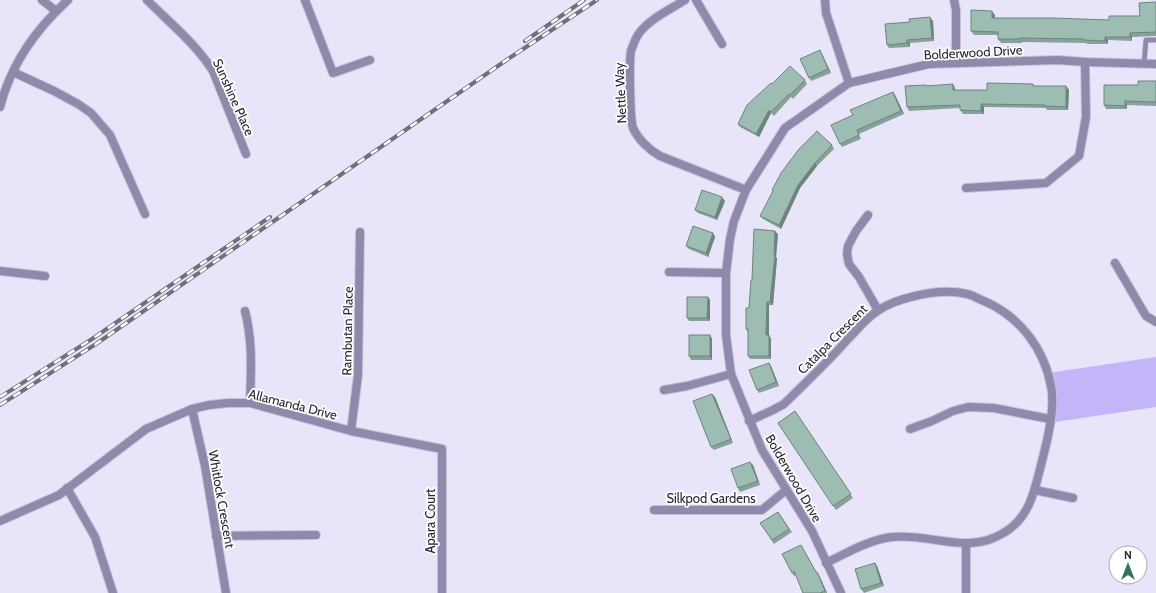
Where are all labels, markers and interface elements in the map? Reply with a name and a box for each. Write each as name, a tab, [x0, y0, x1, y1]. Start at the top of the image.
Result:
street label: Bolderwood Drive	[923, 41, 1023, 63]
street label: Sunshine Place	[210, 56, 258, 138]
street label: Nettle Way	[610, 62, 630, 124]
street label: Rambutan Place	[338, 286, 356, 376]
street label: Catalpa Crescent	[794, 300, 871, 377]
street label: Allamanda Drive	[247, 385, 339, 423]
street label: Bolderwood Drive	[762, 431, 826, 525]
street label: Whitlock Crescent	[206, 449, 239, 550]
street label: Apara Court	[422, 488, 438, 553]
street label: Silkpod Gardens	[666, 490, 756, 506]
north arrow	[1108, 545, 1148, 585]
text: N	[1124, 548, 1132, 562]

